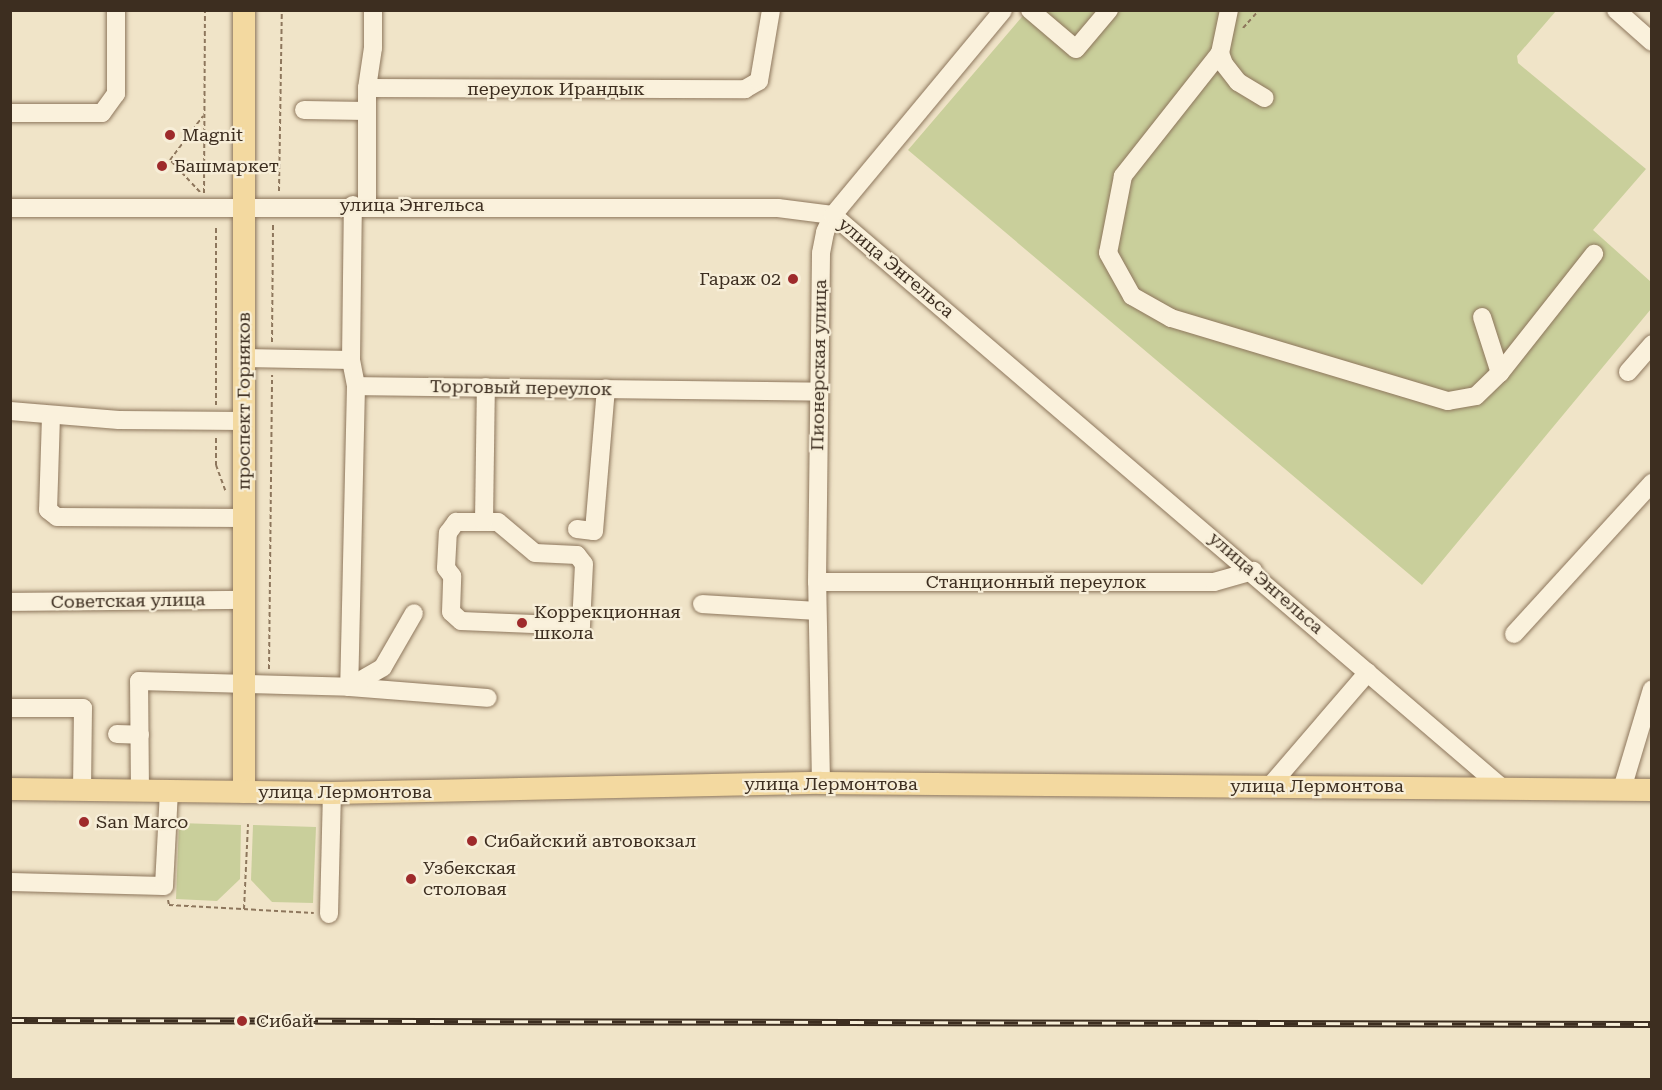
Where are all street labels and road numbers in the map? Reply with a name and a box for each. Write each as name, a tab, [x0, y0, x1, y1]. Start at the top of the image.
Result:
street label: переулок Ирандык	[467, 78, 645, 100]
street label: улица Энгельса	[340, 194, 484, 216]
street label: улица Энгельса	[834, 213, 958, 323]
street label: Пионерская улица	[807, 279, 831, 451]
street label: проспект Горняков	[233, 312, 255, 490]
street label: Торговый переулок	[430, 376, 612, 400]
street label: улица Энгельса	[1204, 527, 1328, 639]
street label: Станционный переулок	[926, 571, 1146, 593]
street label: Советская улица	[51, 589, 205, 613]
street label: улица Лермонтова	[744, 773, 918, 795]
street label: улица Лермонтова	[1230, 775, 1404, 797]
street label: улица Лермонтова	[258, 781, 432, 803]

